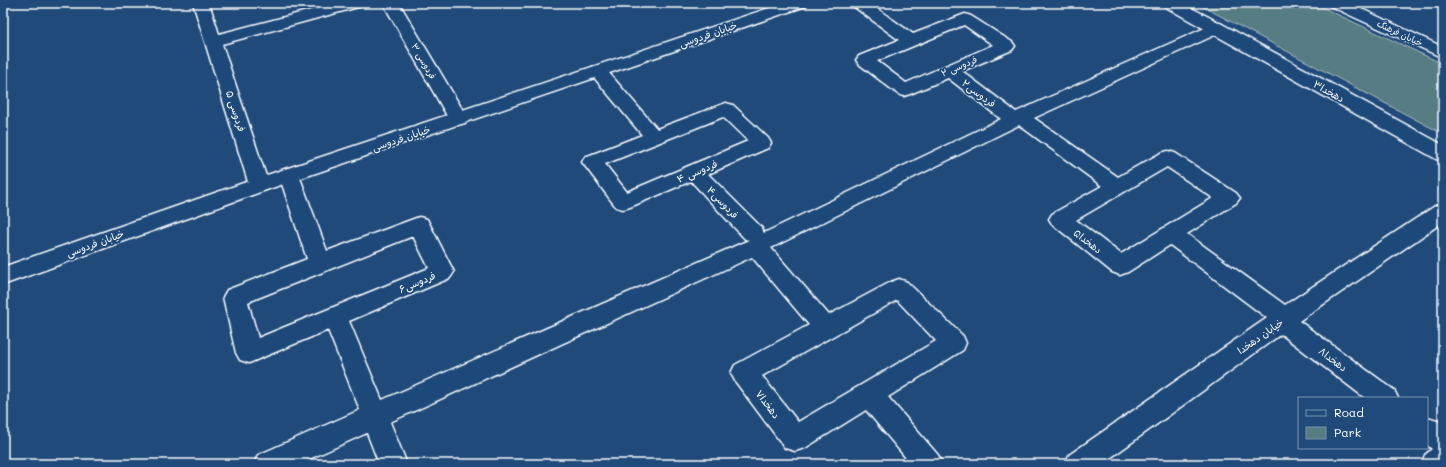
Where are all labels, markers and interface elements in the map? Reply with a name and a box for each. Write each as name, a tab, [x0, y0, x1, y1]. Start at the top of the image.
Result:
street label: خیابان فردوسی	[677, 18, 739, 51]
street label: خیابان فرهنگ	[1375, 18, 1425, 49]
street label: فردوسی ۳	[409, 41, 439, 82]
street label: فردوسی ۲	[939, 53, 979, 79]
street label: فردوسی۲	[959, 76, 999, 111]
street label: دهخدا۳	[1311, 77, 1347, 105]
street label: فردوسی ۵	[222, 89, 249, 134]
street label: خیابان فردوسی	[370, 122, 432, 155]
street label: فردوسی ۴	[674, 156, 720, 187]
street label: فردوسی۴	[703, 183, 742, 222]
street label: خیابان فردوسی	[64, 226, 126, 261]
street label: دهخدا۵	[1071, 226, 1105, 257]
street label: فردوسی۶	[397, 268, 438, 297]
street label: خیابان دهخدا	[1234, 315, 1286, 357]
street label: دهخدا۸	[1316, 344, 1350, 374]
street label: دهخدا۷	[753, 387, 783, 421]
legend	[1298, 397, 1428, 449]
text: Road	[1334, 404, 1364, 420]
text: Park	[1334, 424, 1361, 440]

